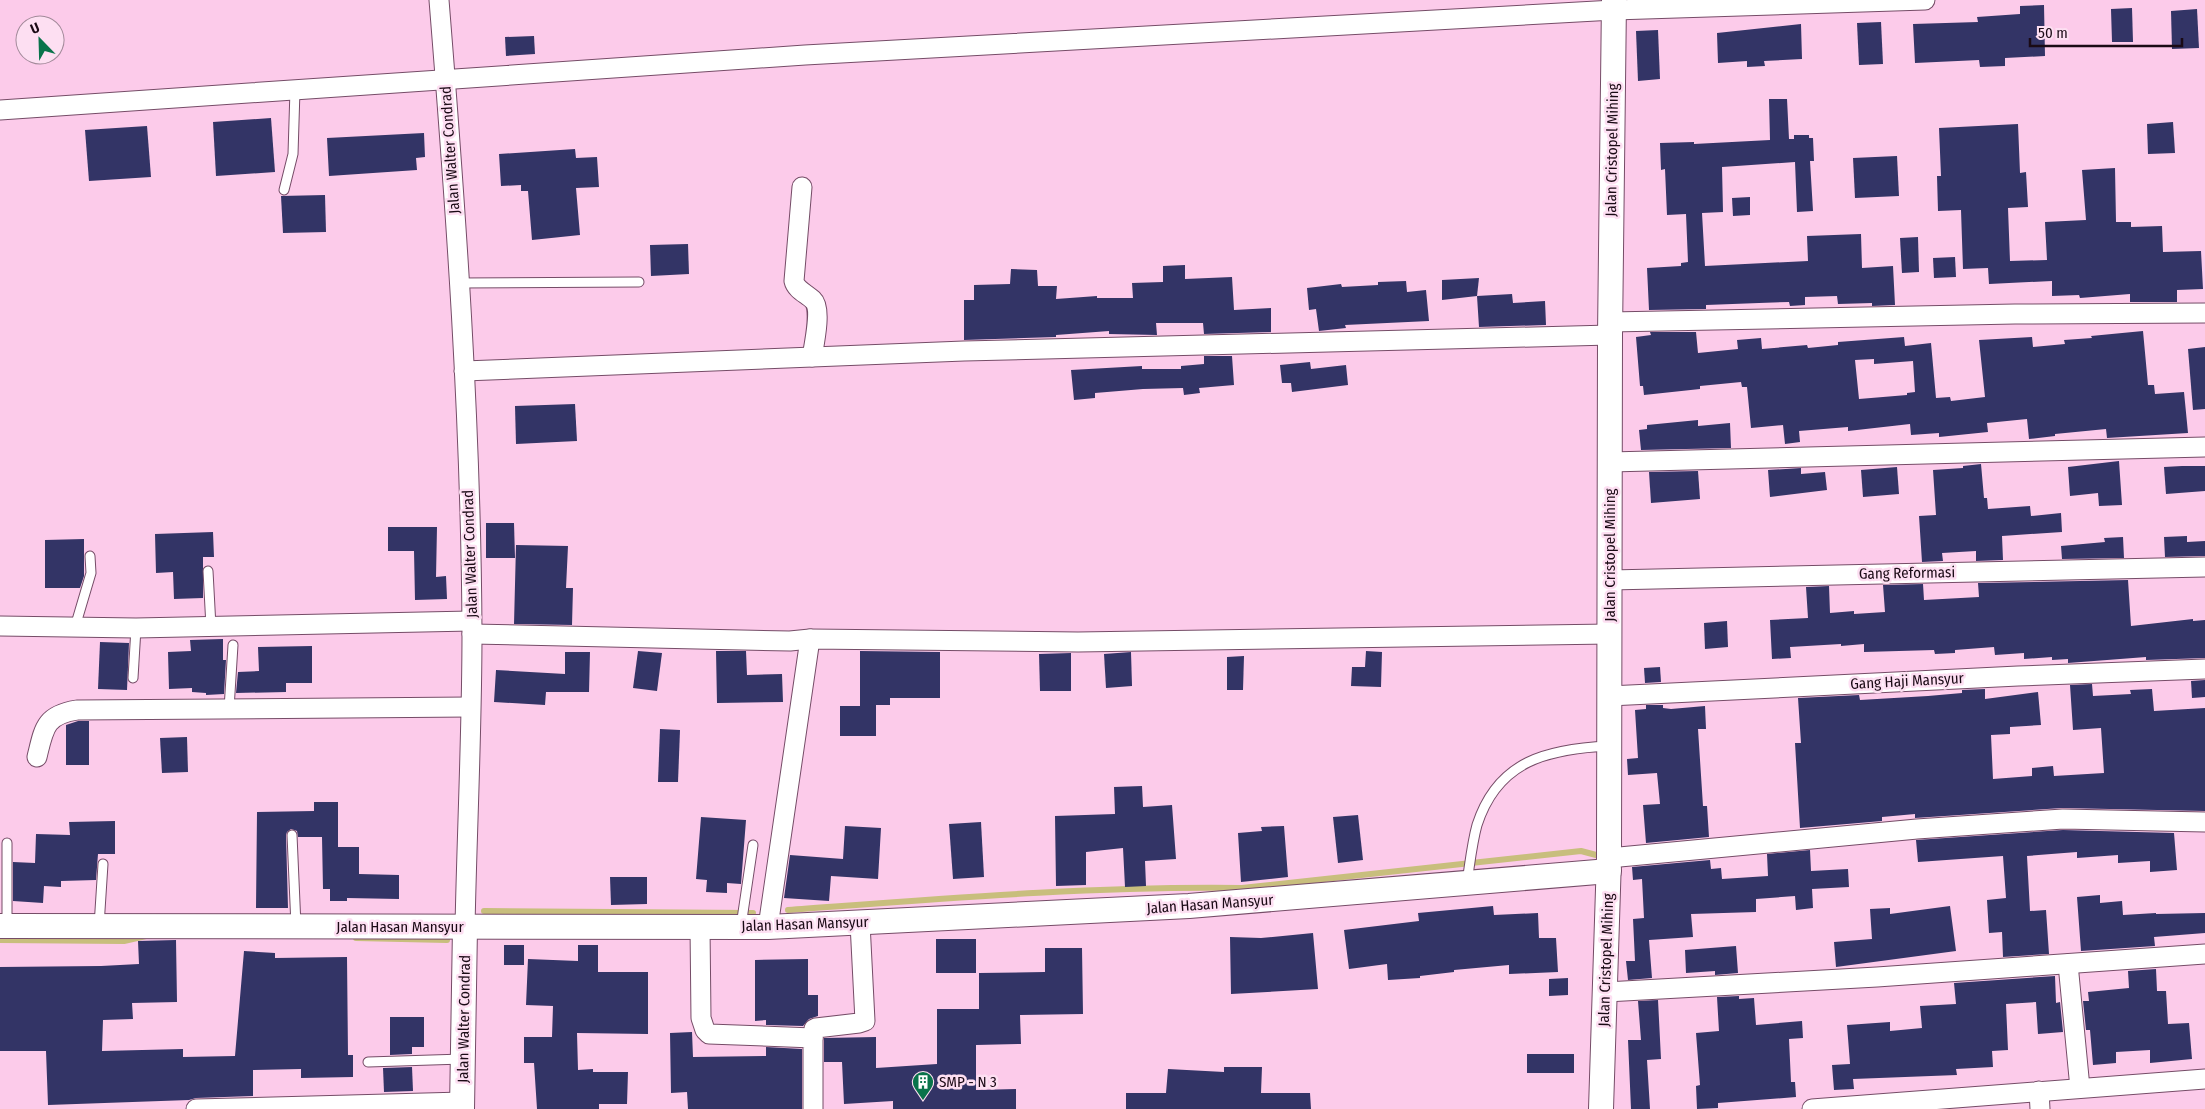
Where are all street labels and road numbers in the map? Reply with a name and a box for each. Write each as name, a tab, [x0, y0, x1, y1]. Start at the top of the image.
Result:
street label: Jalan Cristopel Mihing	[1602, 83, 1622, 217]
street label: Jalan Walter Condrad	[437, 85, 463, 215]
street label: Jalan Cristopel Mihing	[1601, 488, 1619, 622]
street label: Jalan Walter Condrad	[459, 490, 481, 618]
street label: Gang Reformasi	[1859, 563, 1955, 583]
street label: Gang Haji Mansyur	[1850, 669, 1965, 693]
street label: Jalan Hasan Mansyur	[1146, 891, 1275, 917]
street label: Jalan Cristopel Mihing	[1595, 893, 1617, 1027]
street label: Jalan Hasan Mansyur	[741, 913, 870, 935]
street label: Jalan Hasan Mansyur	[336, 918, 464, 936]
street label: Jalan Walter Condrad	[454, 955, 474, 1083]

